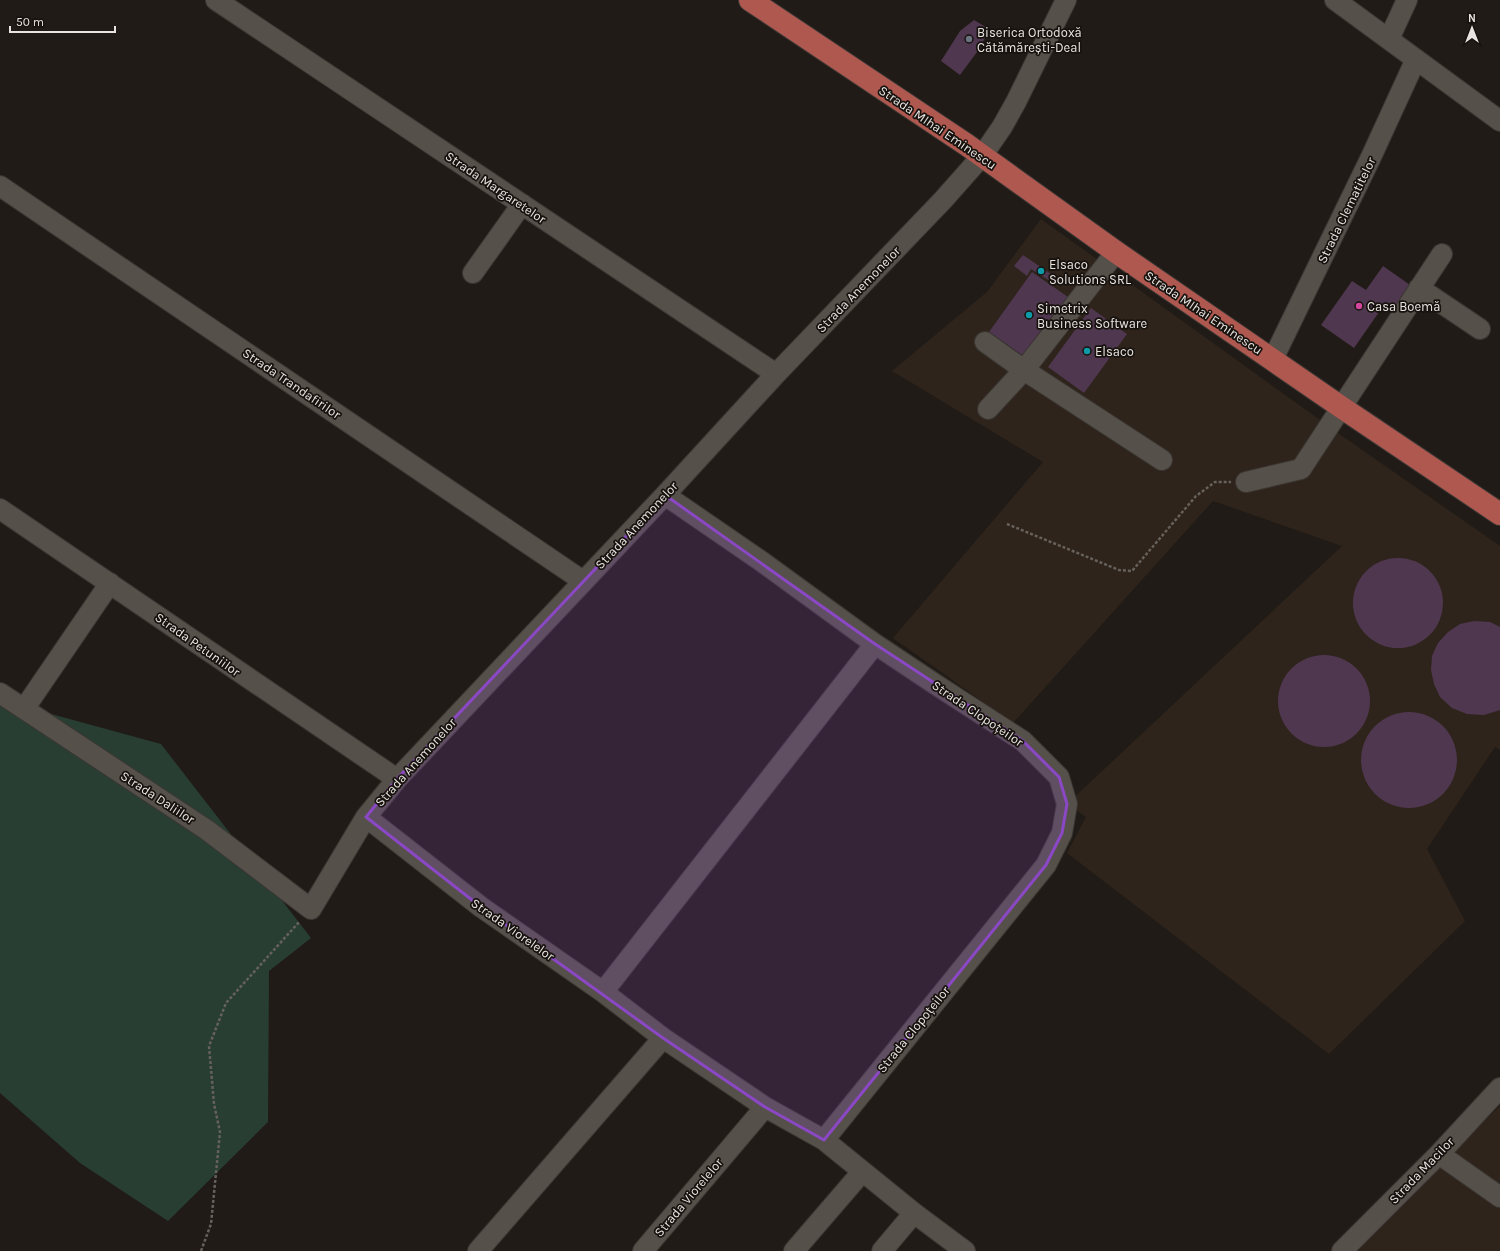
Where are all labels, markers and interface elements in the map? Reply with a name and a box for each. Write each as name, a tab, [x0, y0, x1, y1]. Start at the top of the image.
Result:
scale bar	[10, 8, 115, 34]
north arrow	[1452, 8, 1492, 48]
text: N	[1468, 12, 1476, 25]
text: 50 m	[16, 15, 44, 29]
place label: Biserica Ortodoxă Cătămărești-Deal	[977, 25, 1082, 55]
marker: Biserica Ortodoxă Cătămărești-Deal	[964, 34, 974, 44]
street label: Strada MIhai Eminescu	[876, 82, 999, 172]
street label: Strada Margaretelor	[443, 148, 549, 227]
street label: Strada Clematitelor	[1314, 155, 1379, 266]
street label: Strada Anemonelor	[813, 243, 903, 335]
place label: Elsaco Solutions SRL	[1049, 257, 1131, 287]
marker: Elsaco Solutions SRL	[1036, 266, 1046, 276]
street label: Strada MIhai Eminescu	[1142, 267, 1265, 357]
place label: Casa Boemă	[1367, 299, 1440, 314]
place label: Simetrix Business Software	[1037, 301, 1148, 331]
marker: Casa Boemă	[1354, 301, 1364, 311]
marker: Simetrix Business Software	[1024, 310, 1034, 320]
place label: Elsaco	[1095, 344, 1134, 359]
street label: Strada Trandafirilor	[240, 345, 344, 422]
marker: Elsaco	[1082, 346, 1092, 356]
street label: Strada Anemonelor	[592, 478, 681, 572]
street label: Strada Petuniilor	[152, 610, 243, 679]
street label: Strada Clopoțeilor	[929, 677, 1026, 750]
street label: Strada Anemonelor	[372, 715, 459, 810]
street label: Strada Daliilor	[118, 768, 198, 827]
street label: Strada Viorelelor	[468, 895, 557, 964]
street label: Strada Clopoțeilor	[874, 983, 953, 1076]
street label: Strada Macilor	[1386, 1134, 1457, 1207]
street label: Strada Viorelelor	[651, 1155, 726, 1240]

